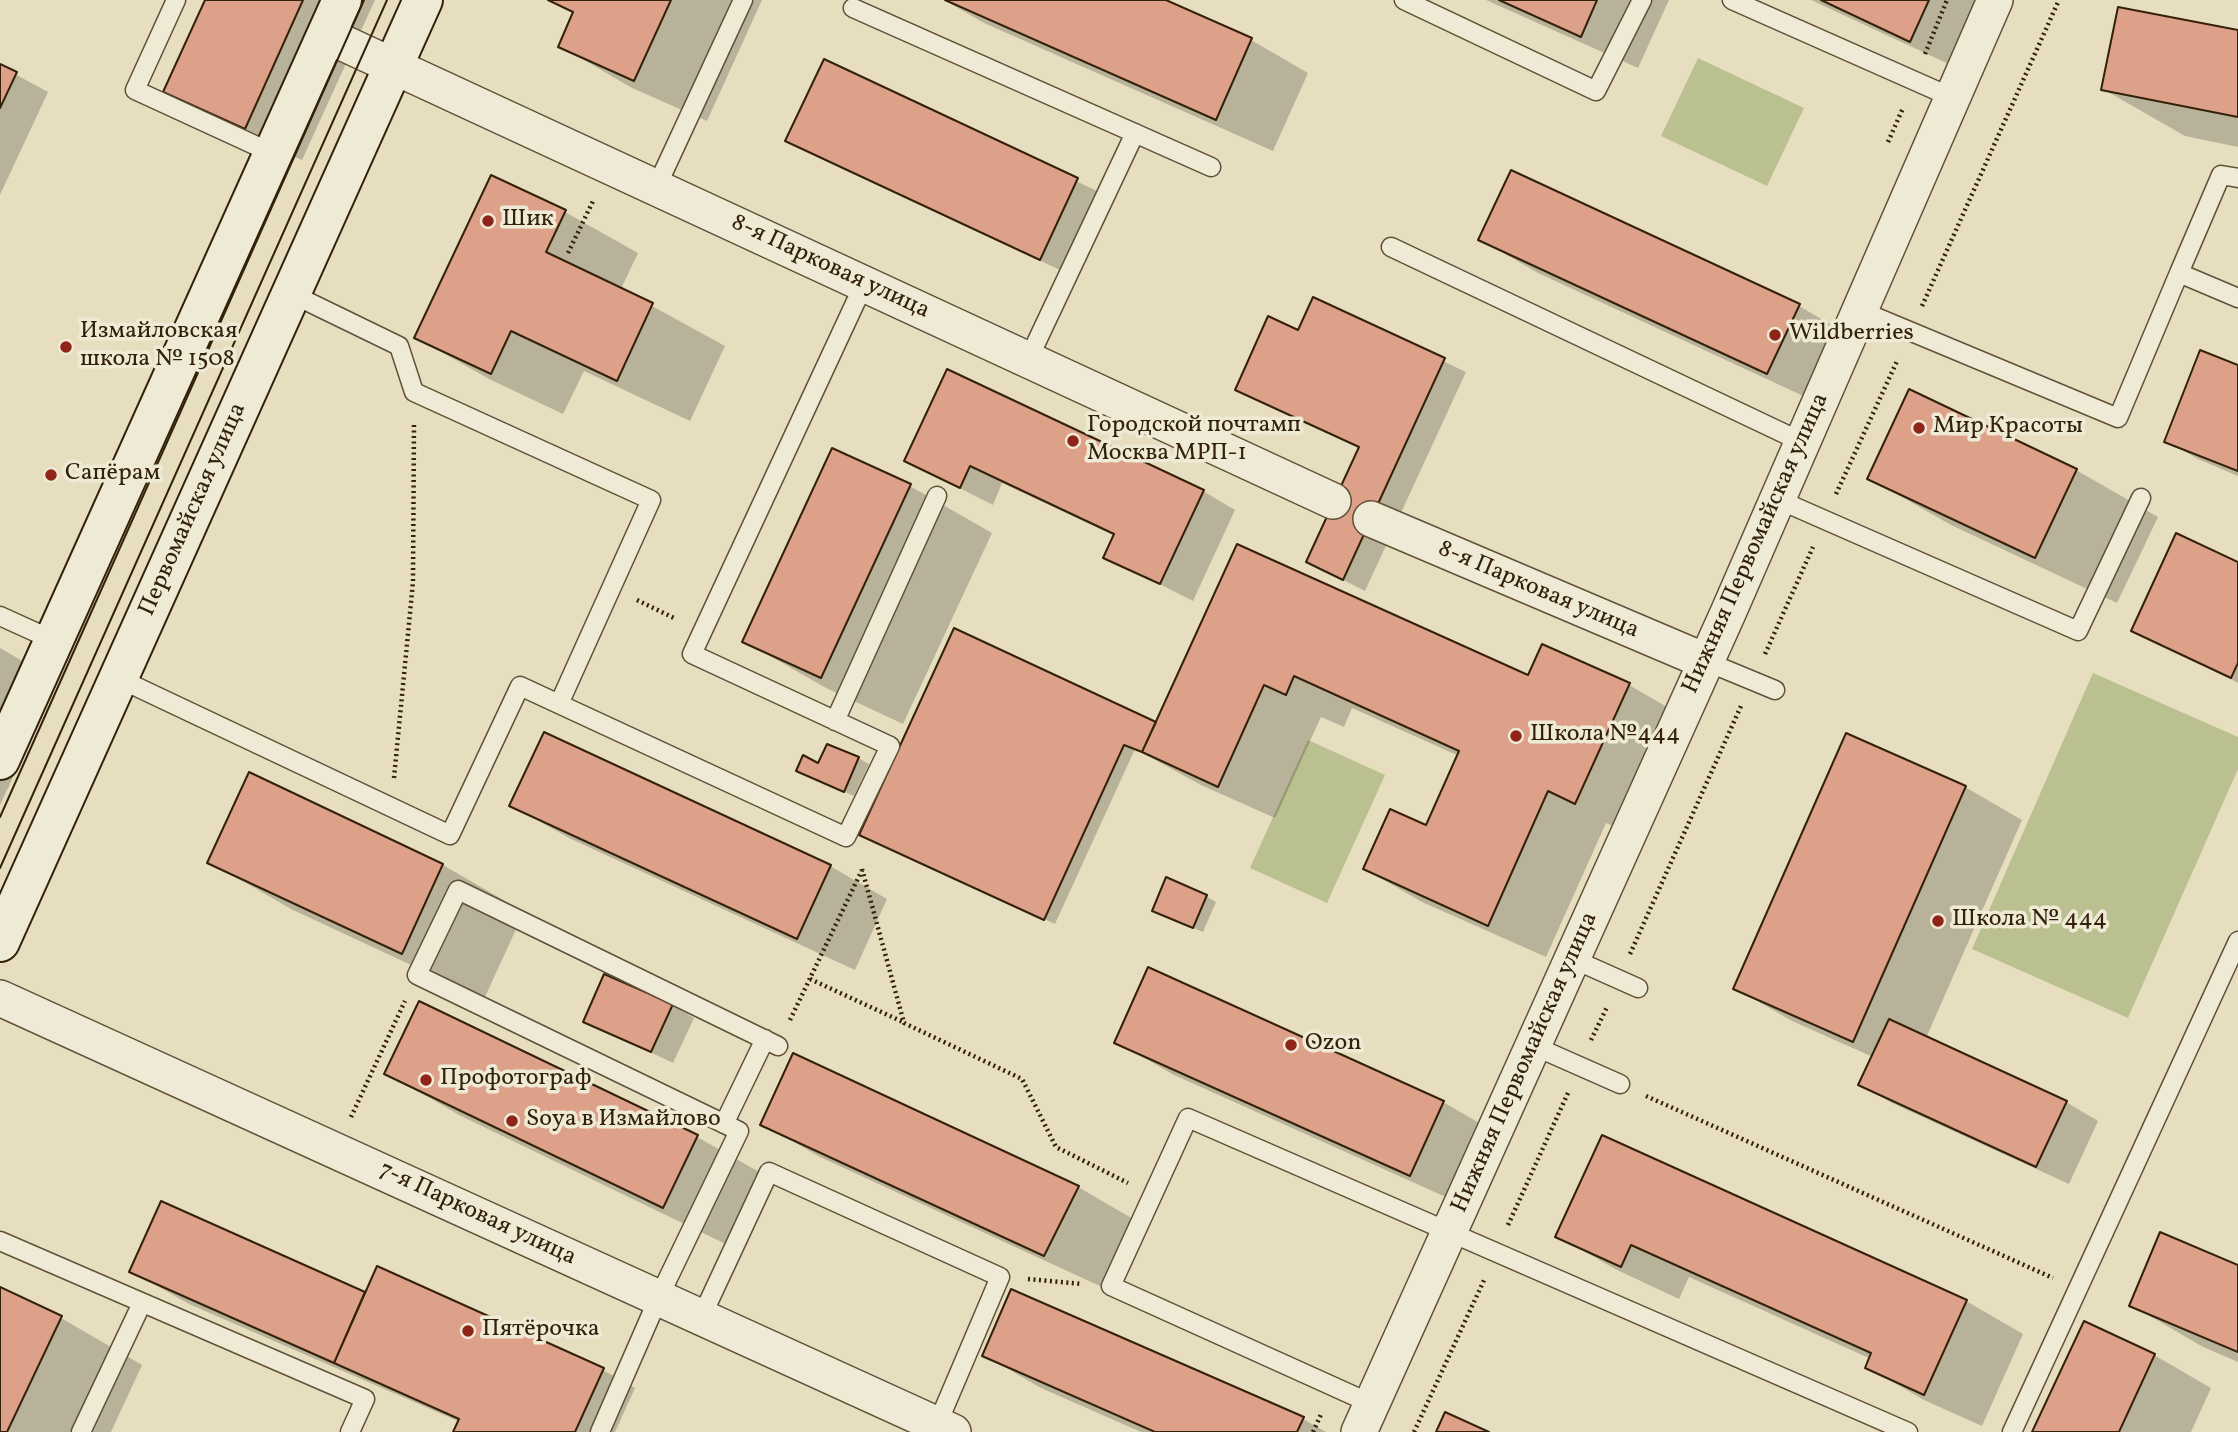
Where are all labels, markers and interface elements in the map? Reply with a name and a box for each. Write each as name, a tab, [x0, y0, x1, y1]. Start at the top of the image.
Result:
place label: Шик	[502, 207, 554, 235]
street label: 8-я Парковая улица	[726, 209, 934, 327]
marker: Шик	[480, 213, 496, 229]
place label: Измайловская школа № 1508	[80, 319, 237, 375]
place label: Wildberries	[1789, 321, 1914, 349]
marker: Wildberries	[1767, 327, 1783, 343]
marker: Измайловская школа № 1508	[58, 339, 74, 355]
street label: Нижняя Первомайская улица	[1677, 389, 1837, 699]
street label: Первомайская улица	[134, 399, 254, 621]
place label: Городской почтамп Москва МРП-1	[1087, 413, 1301, 469]
place label: Мир Красоты	[1933, 414, 2083, 442]
marker: Мир Красоты	[1911, 420, 1927, 436]
marker: Городской почтамп Москва МРП-1	[1065, 433, 1081, 449]
place label: Сапёрам	[65, 461, 160, 489]
marker: Сапёрам	[43, 467, 59, 483]
street label: 8-я Парковая улица	[1433, 536, 1643, 646]
place label: Школа №444	[1530, 722, 1680, 750]
marker: Школа №444	[1508, 728, 1524, 744]
place label: Школа № 444	[1952, 907, 2107, 935]
street label: Нижняя Первомайская улица	[1446, 908, 1606, 1218]
marker: Школа № 444	[1930, 913, 1946, 929]
place label: Ozon	[1305, 1031, 1362, 1059]
marker: Ozon	[1283, 1037, 1299, 1053]
place label: Профотограф	[440, 1066, 592, 1094]
marker: Профотограф	[418, 1072, 434, 1088]
place label: Soya в Измайлово	[526, 1107, 721, 1135]
marker: Soya в Измайлово	[504, 1113, 520, 1129]
street label: 7-я Парковая улица	[374, 1157, 580, 1273]
place label: Пятёрочка	[482, 1317, 600, 1345]
marker: Пятёрочка	[460, 1323, 476, 1339]

